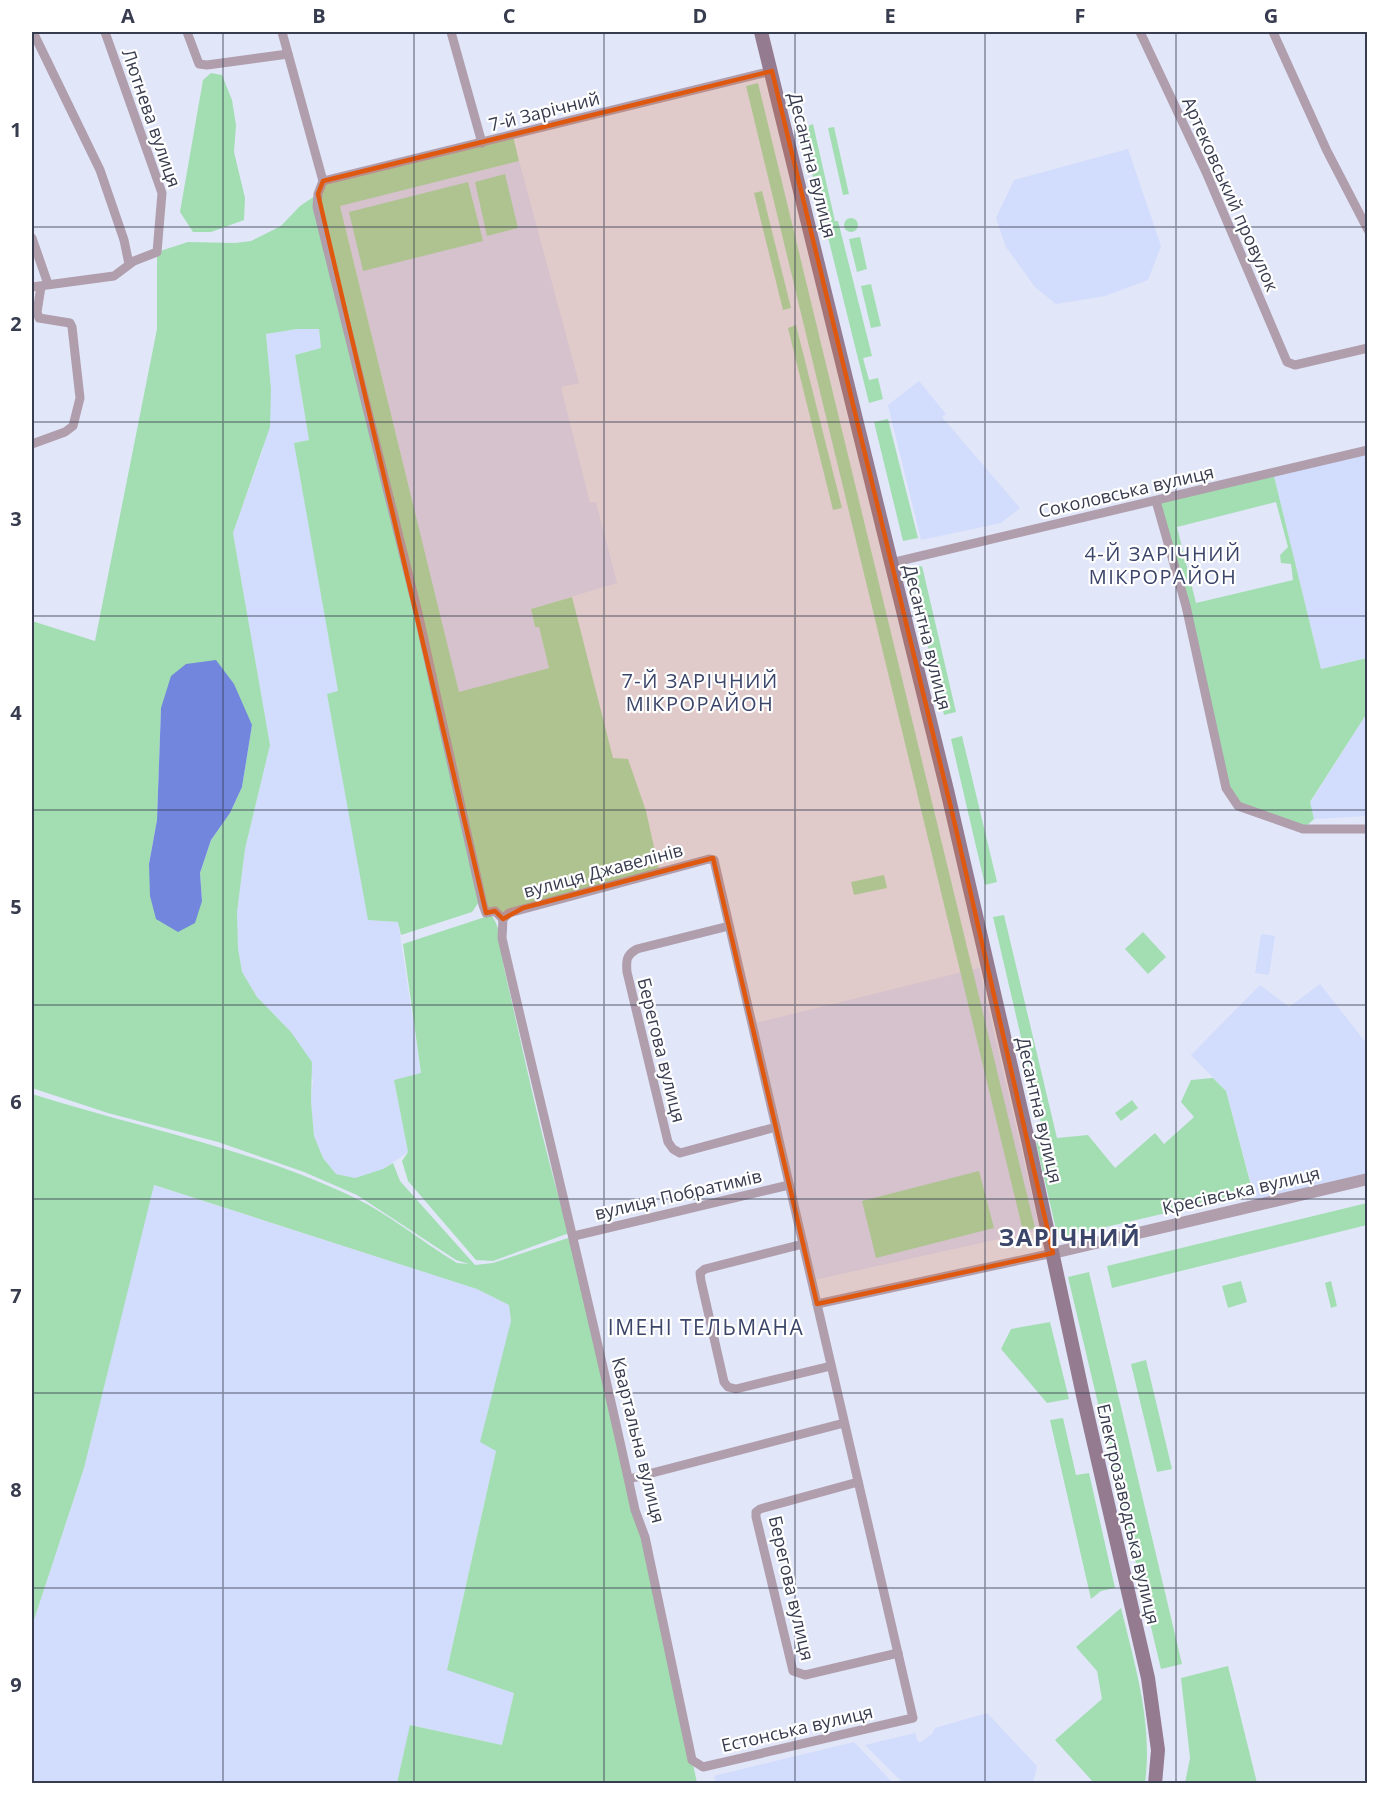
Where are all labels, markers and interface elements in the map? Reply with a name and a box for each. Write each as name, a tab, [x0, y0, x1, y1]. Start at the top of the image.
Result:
text: A	[121, 2, 135, 29]
text: B	[312, 2, 326, 29]
text: C	[503, 2, 516, 29]
text: D	[693, 2, 707, 29]
text: E	[884, 2, 896, 29]
text: F	[1075, 2, 1085, 29]
text: G	[1264, 2, 1278, 29]
street label: Лютнева вулиця	[117, 46, 187, 190]
street label: 7-й Зарічний	[486, 86, 602, 136]
street label: Десантна вулиця	[783, 90, 843, 240]
street label: Артековський провулок	[1177, 93, 1285, 296]
text: 1	[10, 116, 22, 143]
text: 2	[10, 310, 22, 337]
street label: Соколовська вулиця	[1036, 459, 1216, 523]
text: 3	[10, 505, 22, 532]
district label: 4-Й ЗАРІЧНИЙ МІКРОРАЙОН	[1084, 540, 1242, 590]
street label: Десантна вулиця	[898, 562, 958, 712]
district label: 7-Й ЗАРІЧНИЙ МІКРОРАЙОН	[621, 667, 779, 717]
text: 4	[10, 699, 22, 726]
street label: вулиця Джавелінів	[521, 837, 685, 903]
text: 5	[10, 893, 22, 920]
street label: Берегова вулиця	[632, 975, 692, 1125]
street label: Десантна вулиця	[1012, 1035, 1068, 1185]
text: 6	[10, 1088, 22, 1115]
street label: Кресівська вулиця	[1160, 1160, 1322, 1220]
street label: вулиця Побратимів	[592, 1163, 764, 1225]
district label: ЗАРІЧНИЙ	[999, 1220, 1141, 1253]
text: 7	[10, 1282, 22, 1309]
district label: ІМЕНІ ТЕЛЬМАНА	[608, 1313, 804, 1341]
street label: Квартальна вулиця	[607, 1355, 671, 1525]
street label: Електрозаводська вулиця	[1092, 1401, 1166, 1627]
text: 8	[10, 1476, 22, 1503]
street label: Берегова вулиця	[764, 1513, 820, 1663]
text: 9	[10, 1671, 22, 1698]
street label: Естонська вулиця	[719, 1699, 875, 1757]

